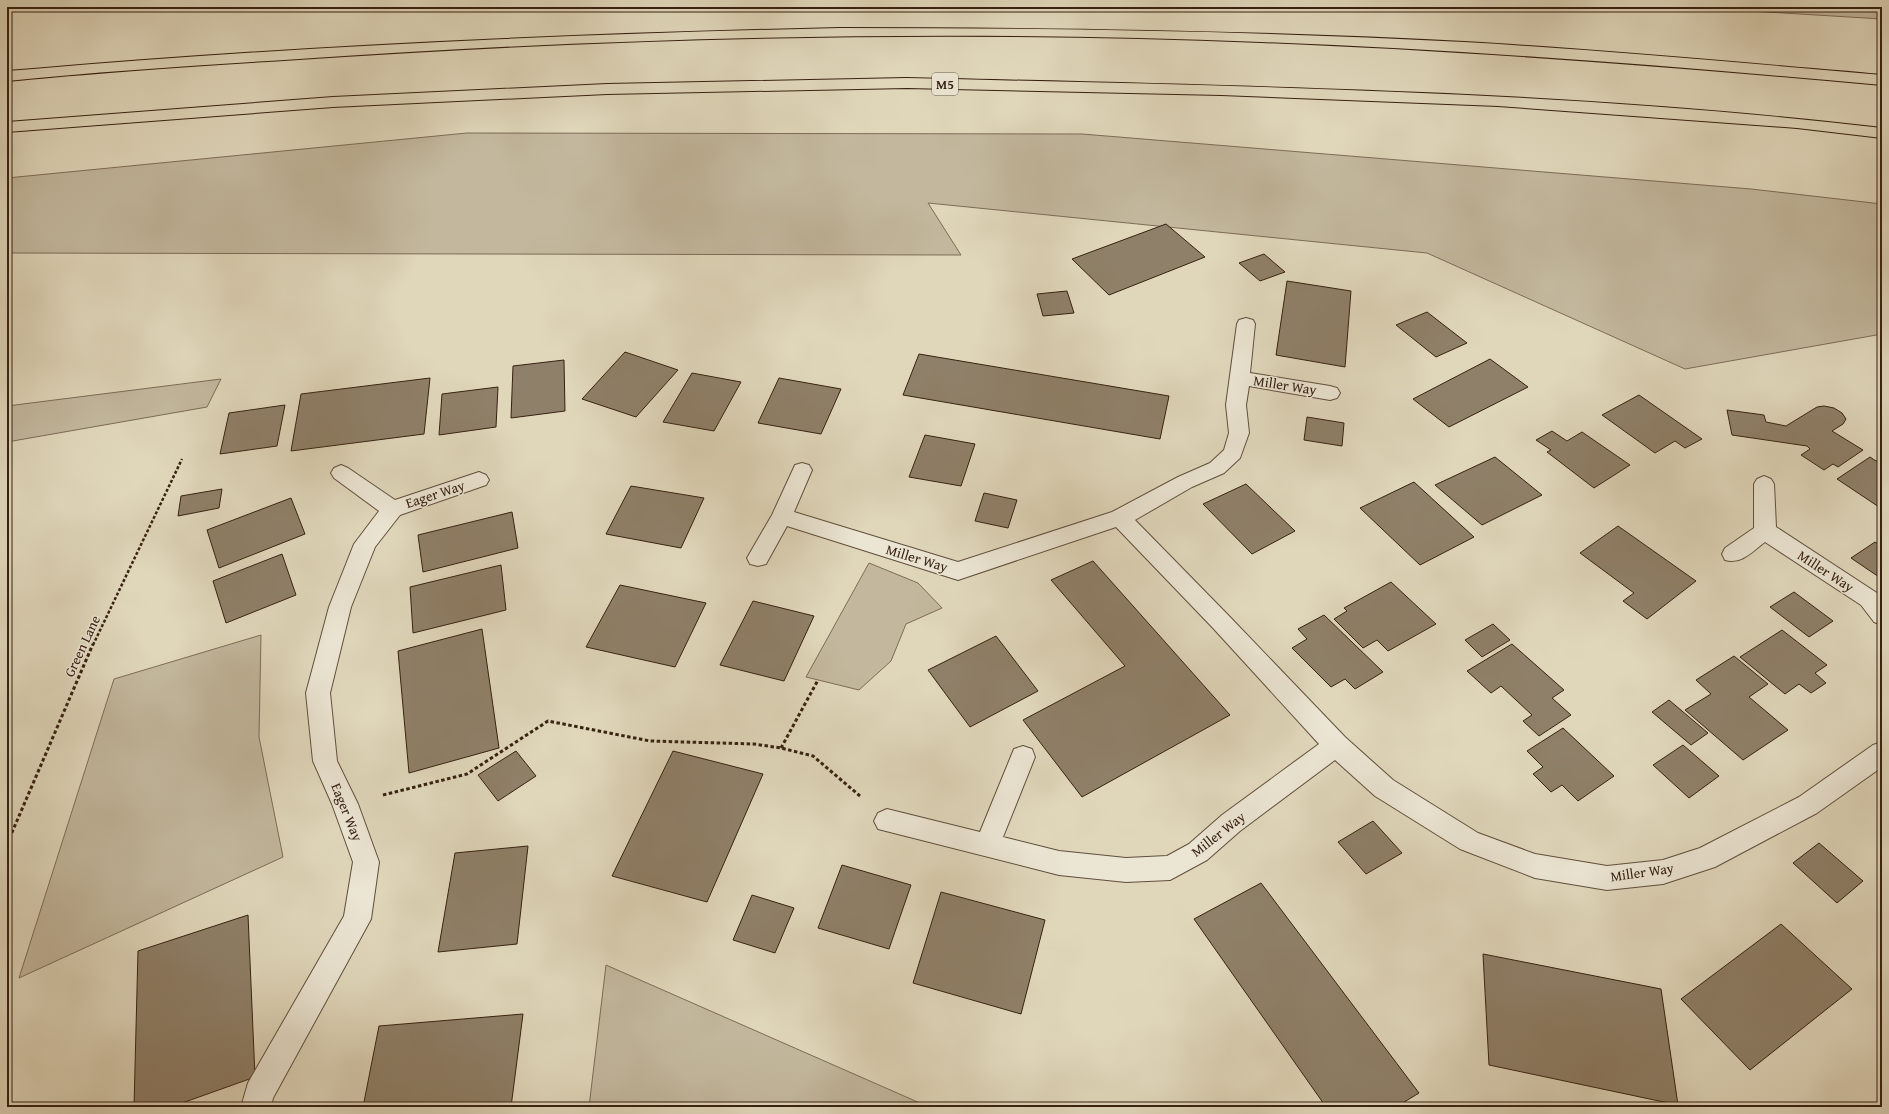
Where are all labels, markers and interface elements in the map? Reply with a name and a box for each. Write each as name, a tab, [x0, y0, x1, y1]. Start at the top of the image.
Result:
road number: M5	[932, 73, 958, 95]
street label: Miller Way	[1252, 370, 1318, 400]
street label: Eager Way	[403, 475, 467, 513]
street label: Miller Way	[884, 539, 950, 577]
street label: Miller Way	[1794, 545, 1858, 597]
street label: Green Lane	[59, 612, 105, 680]
street label: Eager Way	[326, 780, 368, 844]
street label: Miller Way	[1187, 807, 1249, 861]
street label: Miller Way	[1609, 858, 1675, 886]

